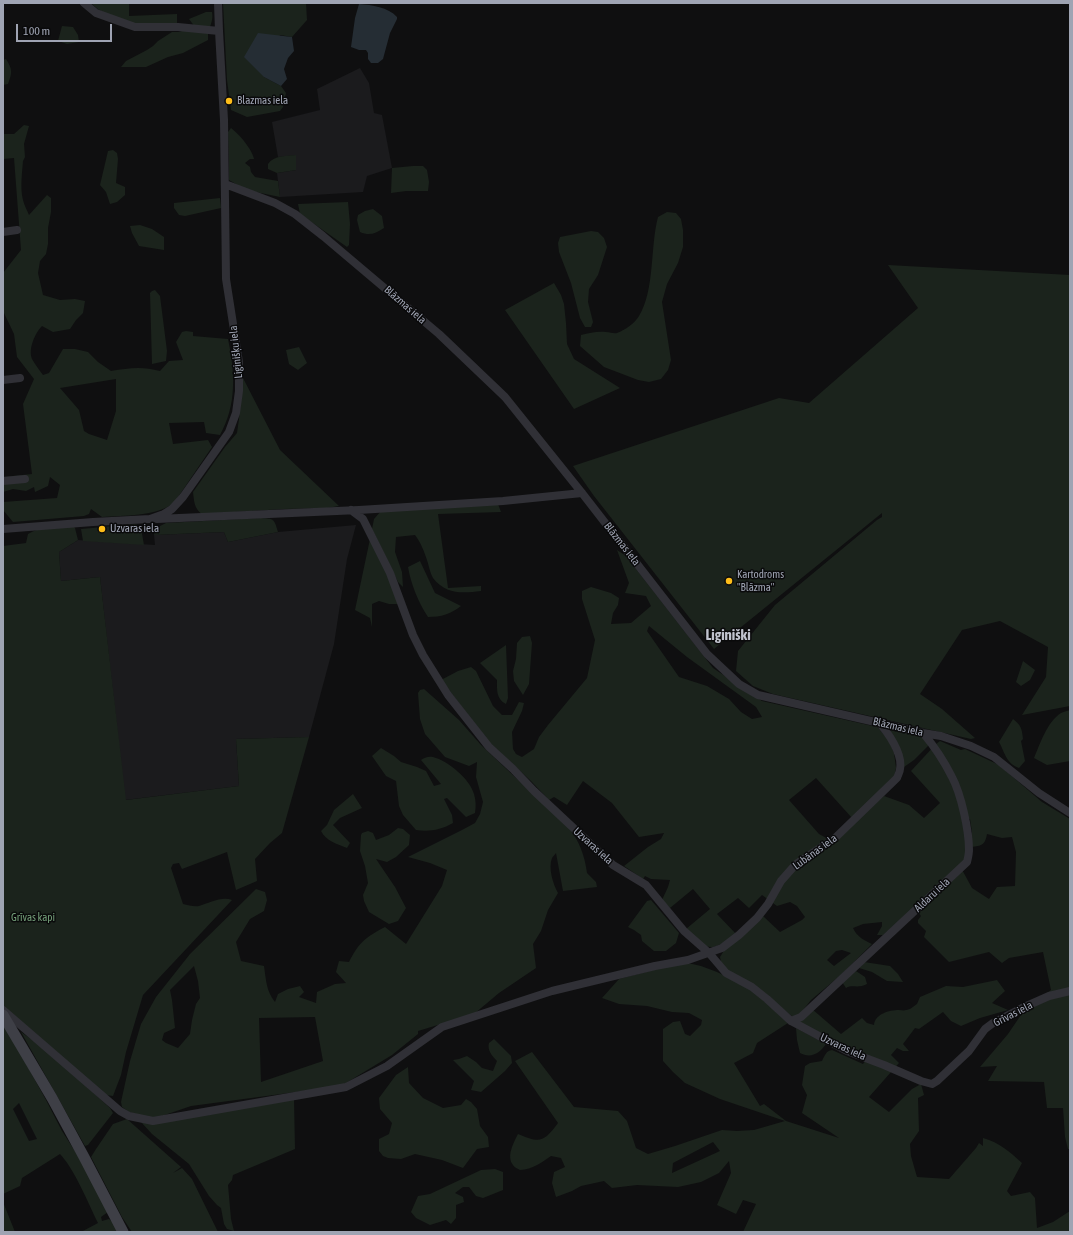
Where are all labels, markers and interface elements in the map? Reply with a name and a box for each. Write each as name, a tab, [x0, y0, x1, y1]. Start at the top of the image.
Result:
scale bar	[18, 16, 114, 42]
text: 100 m	[23, 24, 50, 38]
place label: Blazmas iela	[237, 94, 288, 108]
marker: Blazmas iela	[224, 96, 234, 106]
street label: Blāzmas iela	[381, 283, 429, 327]
street label: Liginišķu iela	[227, 325, 245, 379]
street label: Blāzmas iela	[601, 520, 643, 568]
place label: Uzvaras iela	[110, 522, 159, 536]
marker: Uzvaras iela	[97, 524, 107, 534]
place label: Kartodroms "Blāzma"	[737, 568, 784, 594]
marker: Kartodroms "Blāzma"	[724, 576, 734, 586]
district label: Liginiški	[705, 626, 751, 644]
street label: Blāzmas iela	[872, 715, 924, 739]
street label: Uzvaras iela	[570, 825, 616, 867]
street label: Lubānas iela	[790, 832, 840, 872]
street label: Aldaru iela	[911, 875, 953, 915]
park label: Grīvas kapi	[11, 911, 55, 925]
street label: Grīvas iela	[991, 999, 1035, 1029]
street label: Uzvaras iela	[818, 1031, 868, 1063]

